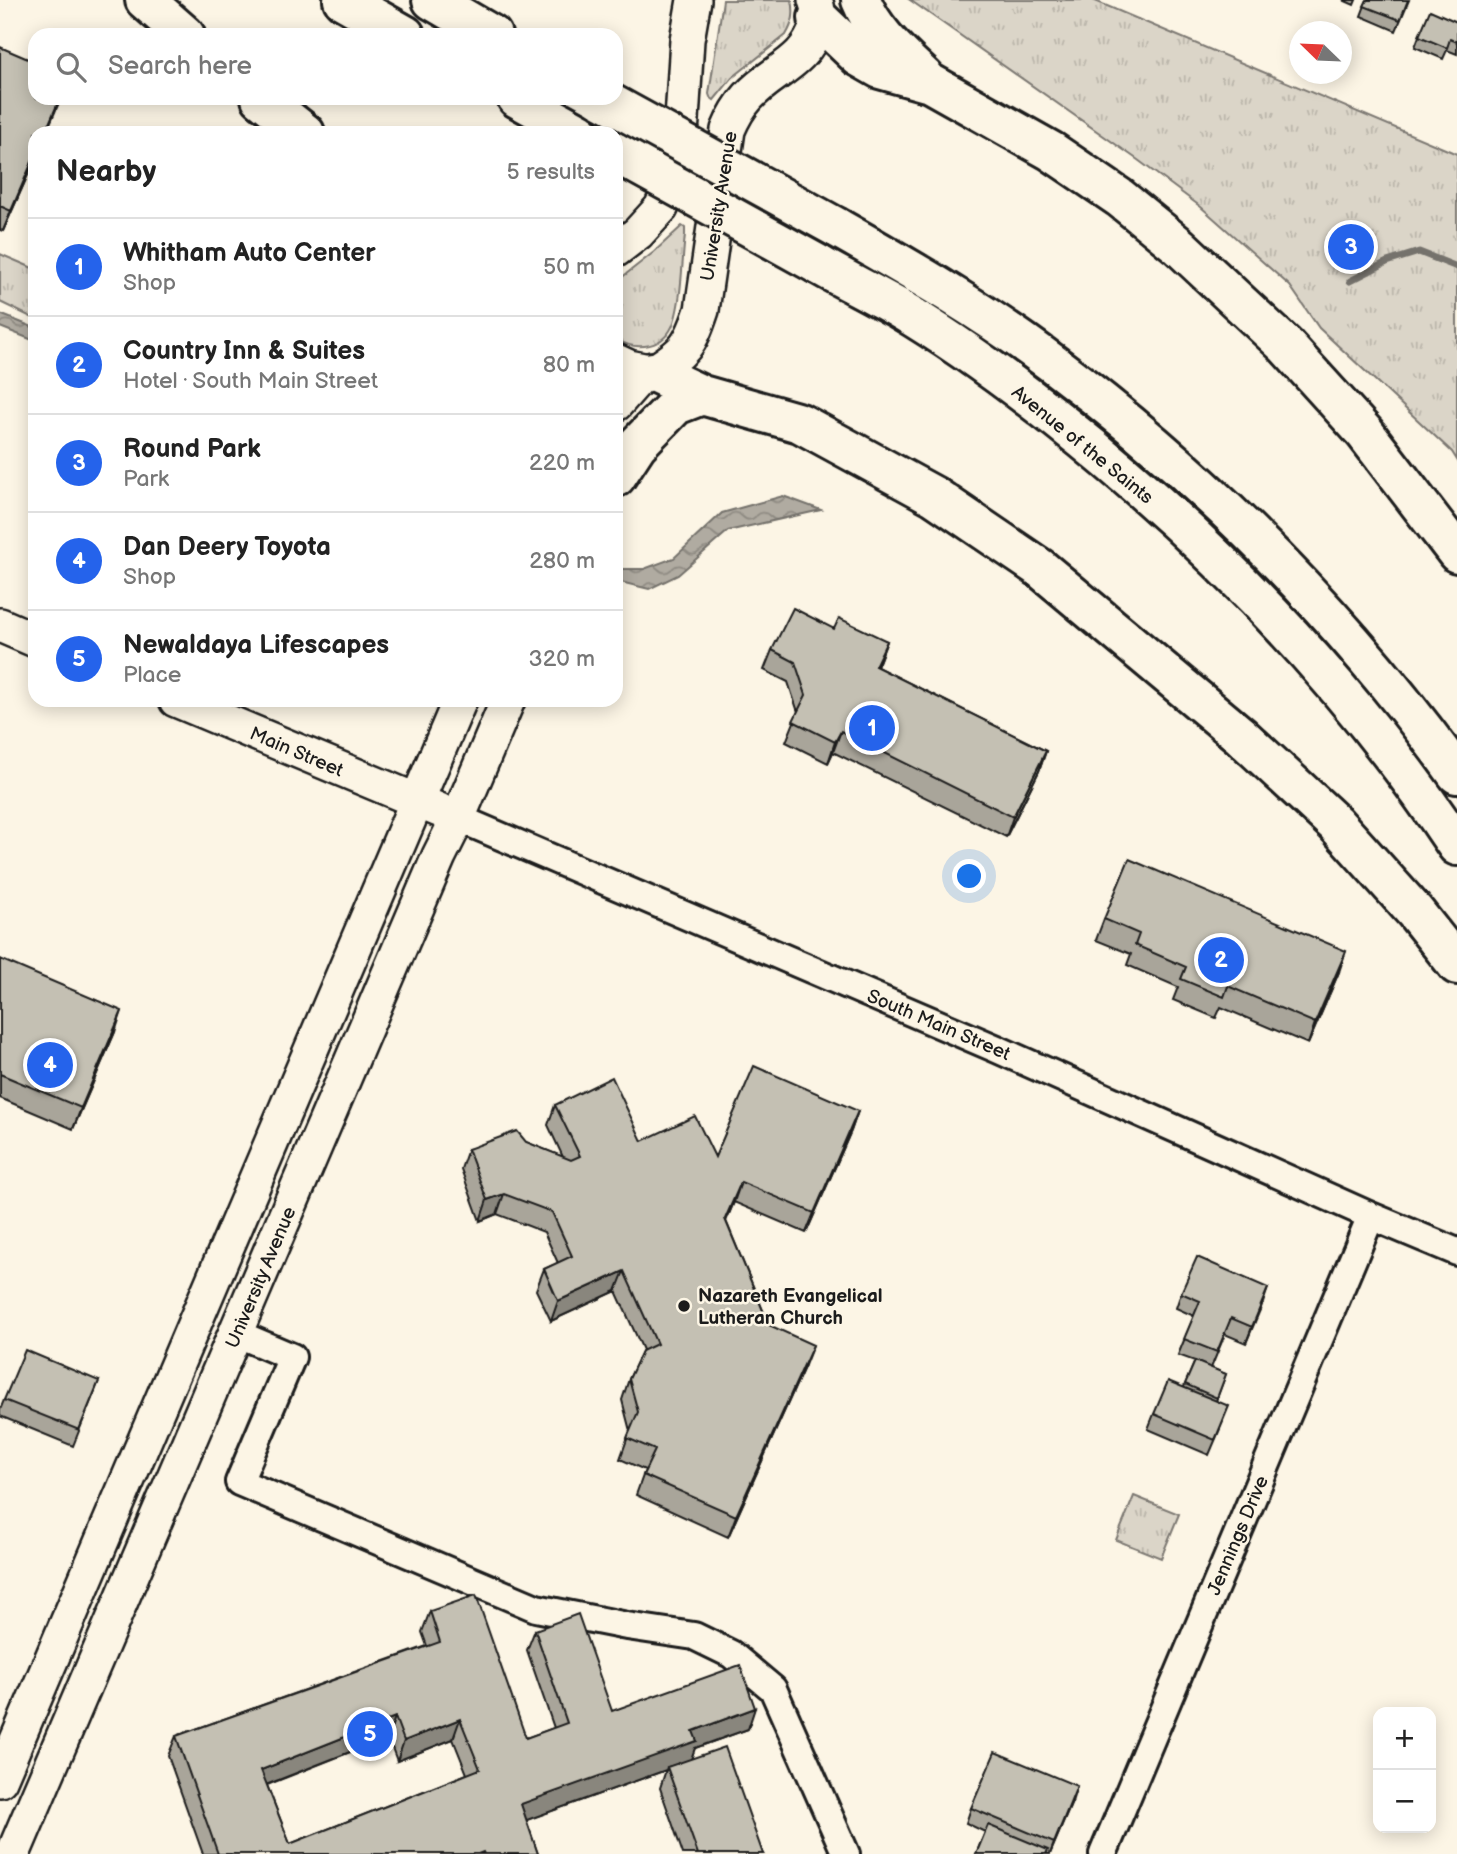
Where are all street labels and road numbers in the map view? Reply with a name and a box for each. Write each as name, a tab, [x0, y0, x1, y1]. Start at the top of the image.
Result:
street label: University Avenue	[696, 130, 743, 283]
street label: Avenue of the Saints	[1007, 381, 1157, 509]
street label: Main Street	[246, 722, 347, 782]
street label: South Main Street	[863, 985, 1014, 1066]
street label: University Avenue	[221, 1203, 302, 1352]
street label: Jennings Drive	[1203, 1472, 1274, 1599]

